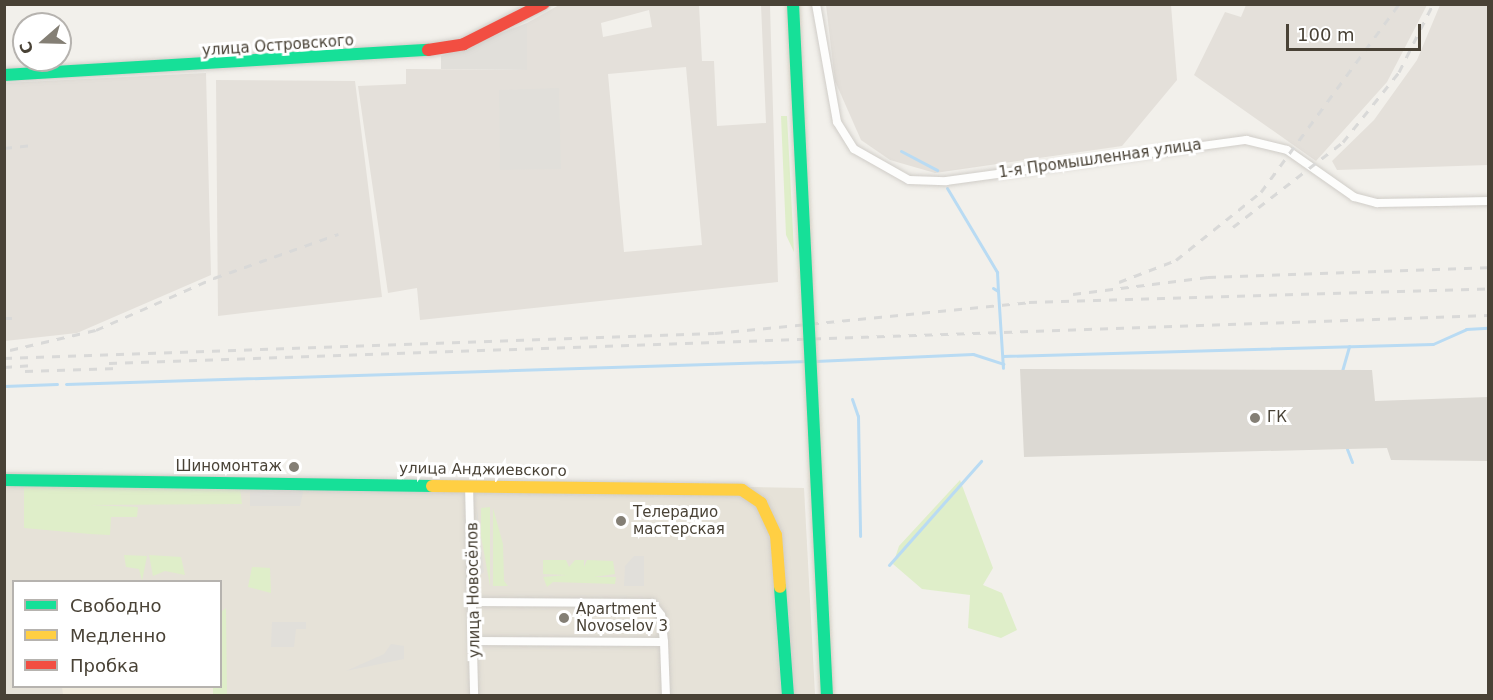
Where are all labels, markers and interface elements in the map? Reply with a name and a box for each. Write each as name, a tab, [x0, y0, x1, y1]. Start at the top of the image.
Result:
north arrow	[12, 12, 72, 72]
scale bar	[1289, 12, 1424, 50]
text: 100 m	[1297, 24, 1355, 45]
street label: улица Островского	[201, 32, 355, 60]
text: С	[16, 39, 37, 56]
street label: 1-я Промышленная улица	[997, 136, 1203, 182]
place label: ГК	[1267, 409, 1287, 427]
marker: ГК	[1248, 411, 1262, 425]
place label: Шиномонтаж	[175, 458, 282, 476]
marker: Шиномонтаж	[287, 460, 301, 474]
street label: улица Анджиевского	[399, 460, 567, 480]
place label: Телерадио мастерская	[633, 503, 725, 538]
marker: Телерадио мастерская	[614, 514, 628, 528]
street label: улица Новосёлов	[464, 522, 484, 658]
legend	[12, 580, 222, 688]
text: Свободно	[70, 595, 162, 616]
place label: Apartment Novoselov 3	[576, 600, 668, 635]
marker: Apartment Novoselov 3	[557, 611, 571, 625]
text: Медленно	[70, 625, 166, 646]
text: Пробка	[70, 655, 139, 676]

